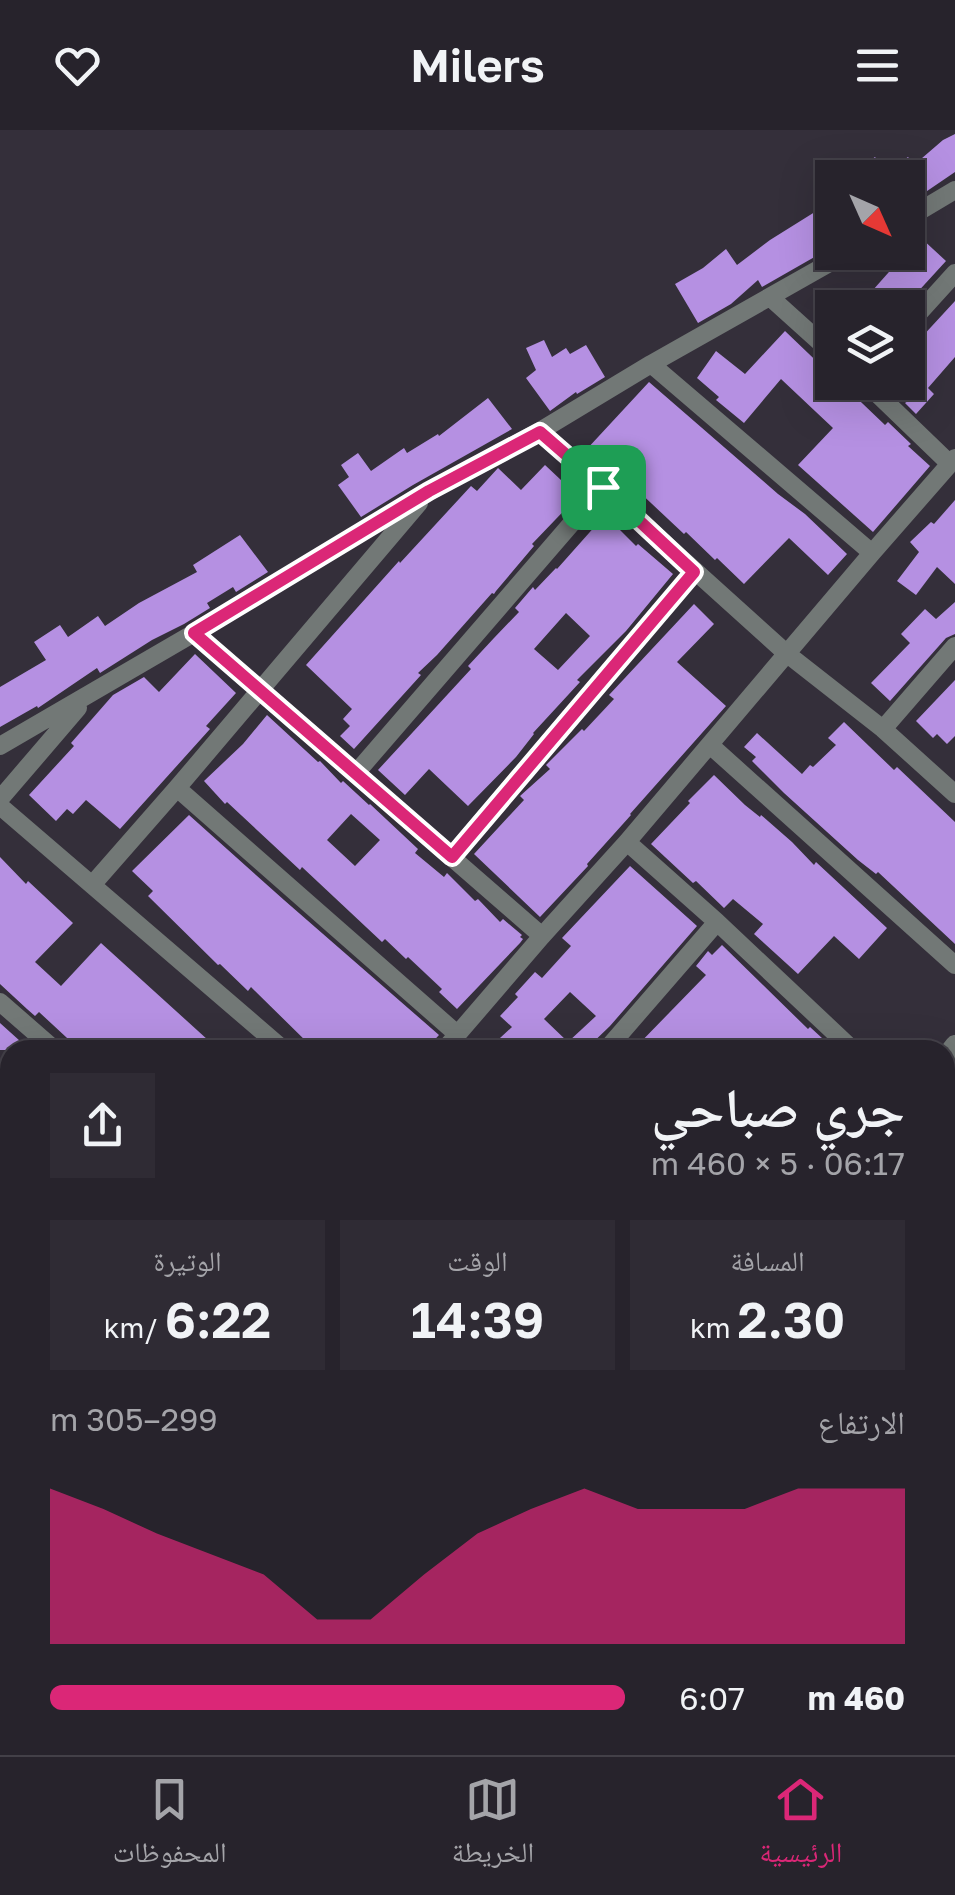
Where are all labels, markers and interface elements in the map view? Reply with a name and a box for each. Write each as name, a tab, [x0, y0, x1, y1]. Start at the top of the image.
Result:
icon: heart	[50, 38, 105, 93]
text: Milers	[410, 38, 545, 92]
icon: menu	[850, 38, 905, 93]
north arrow	[815, 160, 925, 270]
map controls	[815, 160, 925, 400]
button: layers	[815, 290, 925, 400]
pin	[561, 445, 646, 530]
icon: arrive	[576, 460, 631, 515]
button: share	[50, 1073, 155, 1178]
text: جري صباحي	[651, 1073, 905, 1139]
text: 06:17 · 5 × 460 m	[651, 1144, 905, 1182]
text: الوتيرة	[153, 1244, 222, 1277]
text: الوقت	[447, 1244, 508, 1277]
text: المسافة	[730, 1244, 805, 1277]
text: 6:22	[165, 1289, 271, 1349]
text: 14:39	[411, 1289, 544, 1349]
text: 2.30	[738, 1289, 845, 1349]
text: /km	[104, 1311, 165, 1344]
text: km	[690, 1311, 738, 1344]
text: 299–305 m	[50, 1400, 218, 1438]
text: الارتفاع	[818, 1403, 905, 1441]
text: 6:07	[679, 1679, 745, 1717]
text: 460 m	[808, 1679, 905, 1717]
tab: المحفوظات	[113, 1772, 227, 1880]
tab: الخريطة	[452, 1772, 534, 1880]
tab: الرئيسية	[759, 1772, 842, 1880]

